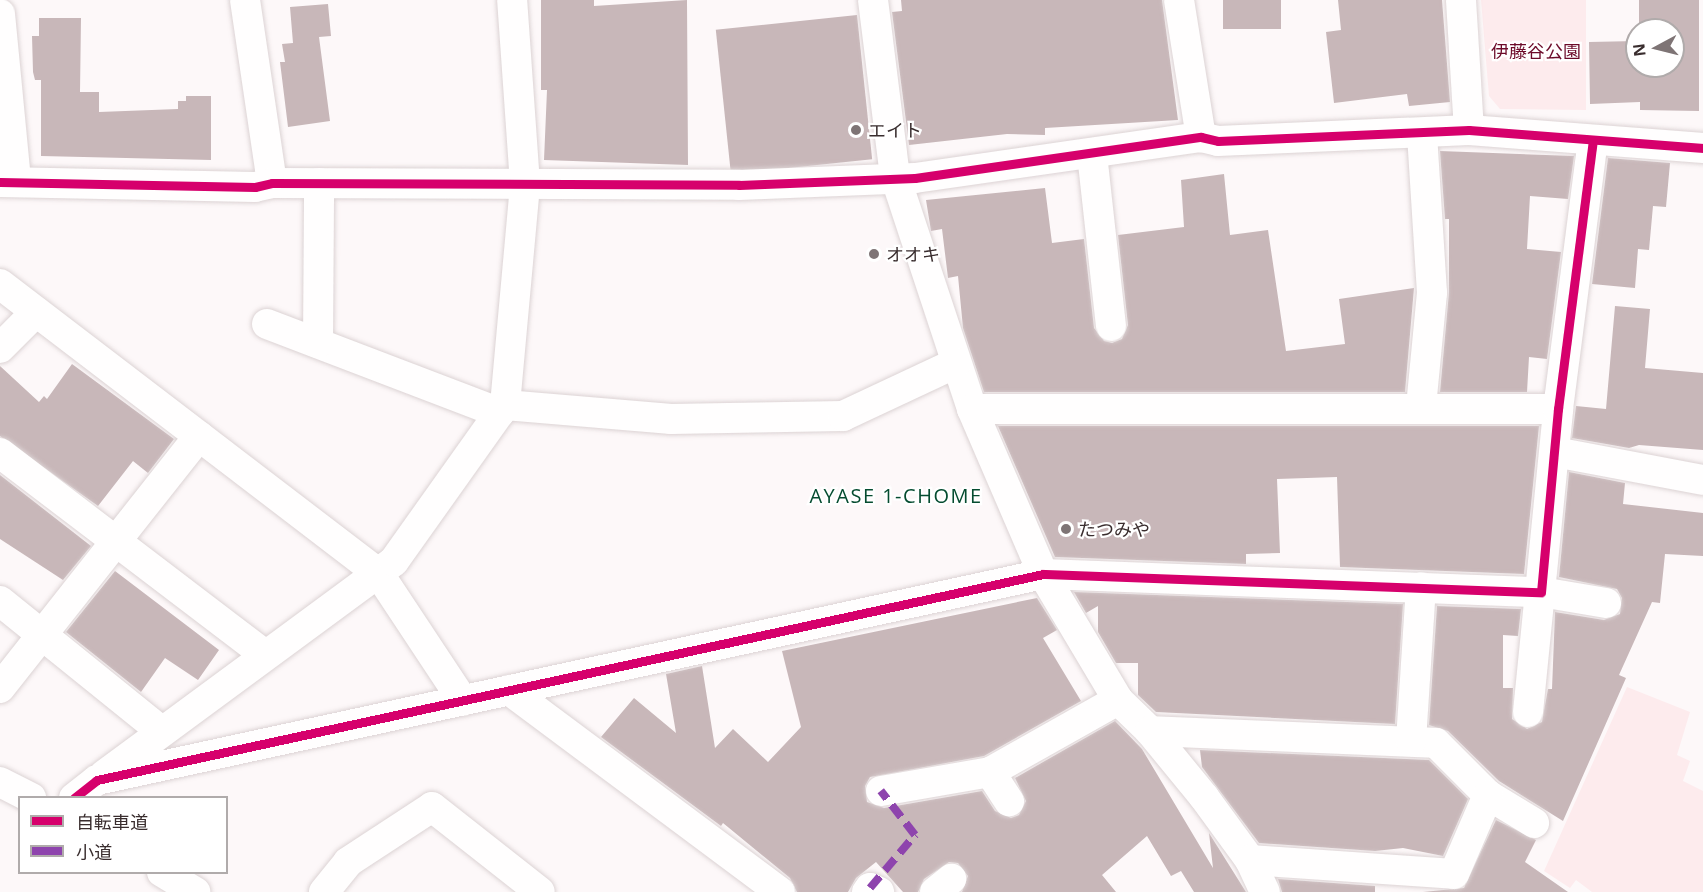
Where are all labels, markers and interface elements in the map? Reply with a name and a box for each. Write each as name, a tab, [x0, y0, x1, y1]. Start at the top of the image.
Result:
north arrow	[1625, 18, 1685, 78]
park label: 伊藤谷公園	[1491, 40, 1581, 62]
text: N	[1627, 42, 1651, 58]
place label: エイト	[868, 119, 922, 141]
marker: エイト	[849, 123, 863, 137]
place label: オオキ	[886, 243, 940, 265]
marker: オオキ	[867, 247, 881, 261]
district label: AYASE 1-CHOME	[809, 483, 983, 507]
place label: たつみや	[1078, 518, 1150, 540]
marker: たつみや	[1059, 522, 1073, 536]
legend	[18, 796, 228, 874]
text: 自転車道	[76, 810, 148, 834]
text: 小道	[76, 840, 112, 864]

